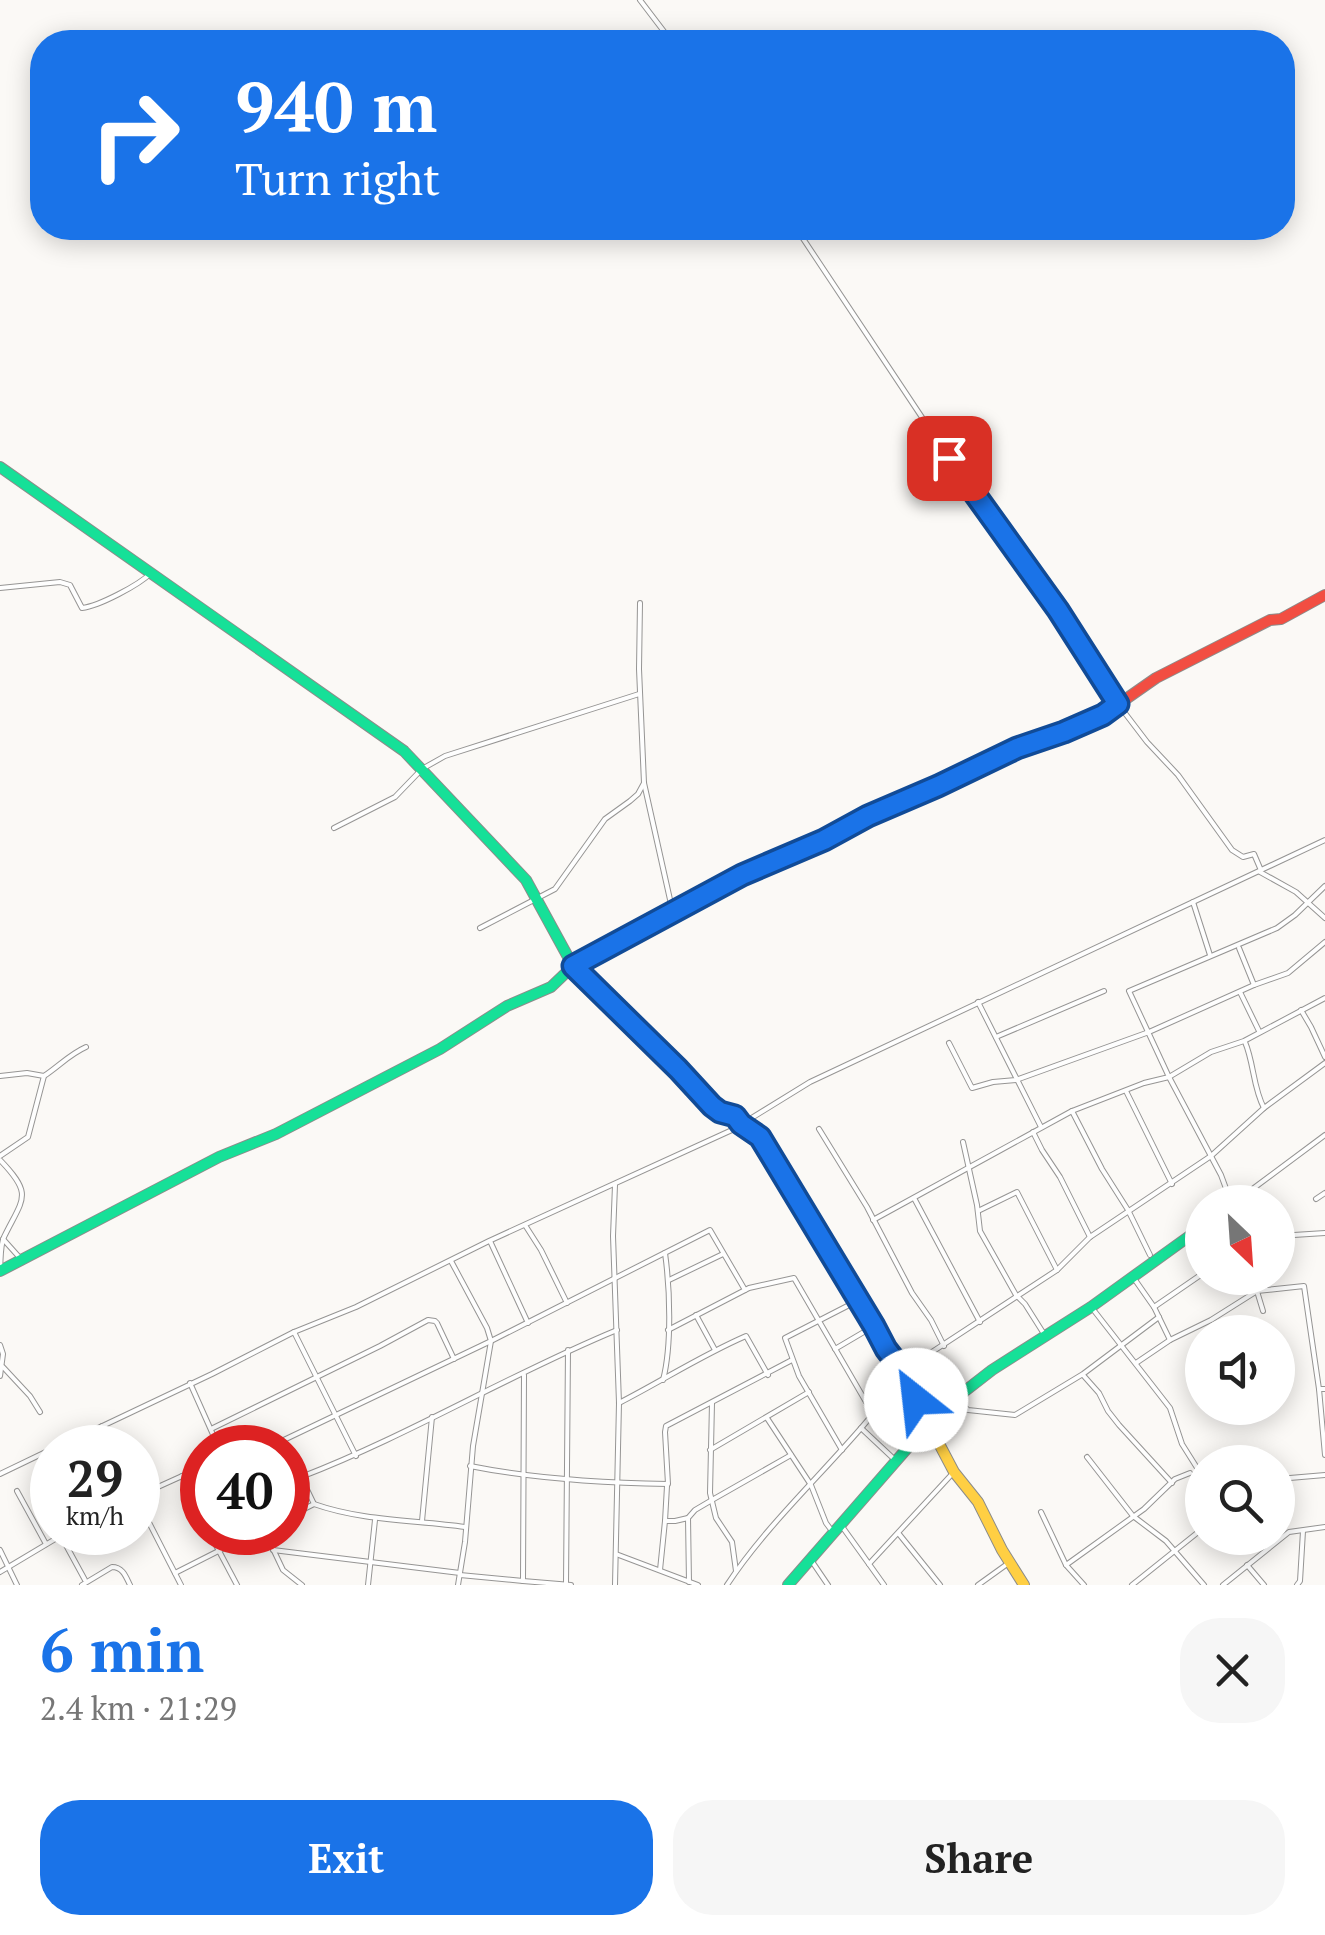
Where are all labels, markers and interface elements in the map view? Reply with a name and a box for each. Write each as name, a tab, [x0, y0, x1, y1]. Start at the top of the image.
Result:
text: 940 m	[235, 59, 437, 152]
icon: right	[70, 70, 200, 200]
text: Turn right	[235, 148, 440, 208]
pin	[907, 416, 992, 501]
icon: arrive	[922, 431, 977, 486]
north arrow	[1185, 1185, 1295, 1295]
map controls	[1185, 1185, 1295, 1555]
button: sound	[1185, 1315, 1295, 1425]
position arrow	[864, 1348, 968, 1452]
speed limit sign: 40	[180, 1425, 310, 1555]
text: 29	[67, 1445, 123, 1511]
button: search	[1185, 1445, 1295, 1555]
text: km/h	[66, 1499, 124, 1532]
text: 6 min	[40, 1610, 204, 1689]
button: close	[1180, 1618, 1285, 1723]
text: 2.4 km · 21:29	[40, 1687, 237, 1729]
button: Exit	[40, 1800, 653, 1915]
button: Share	[673, 1800, 1285, 1915]

